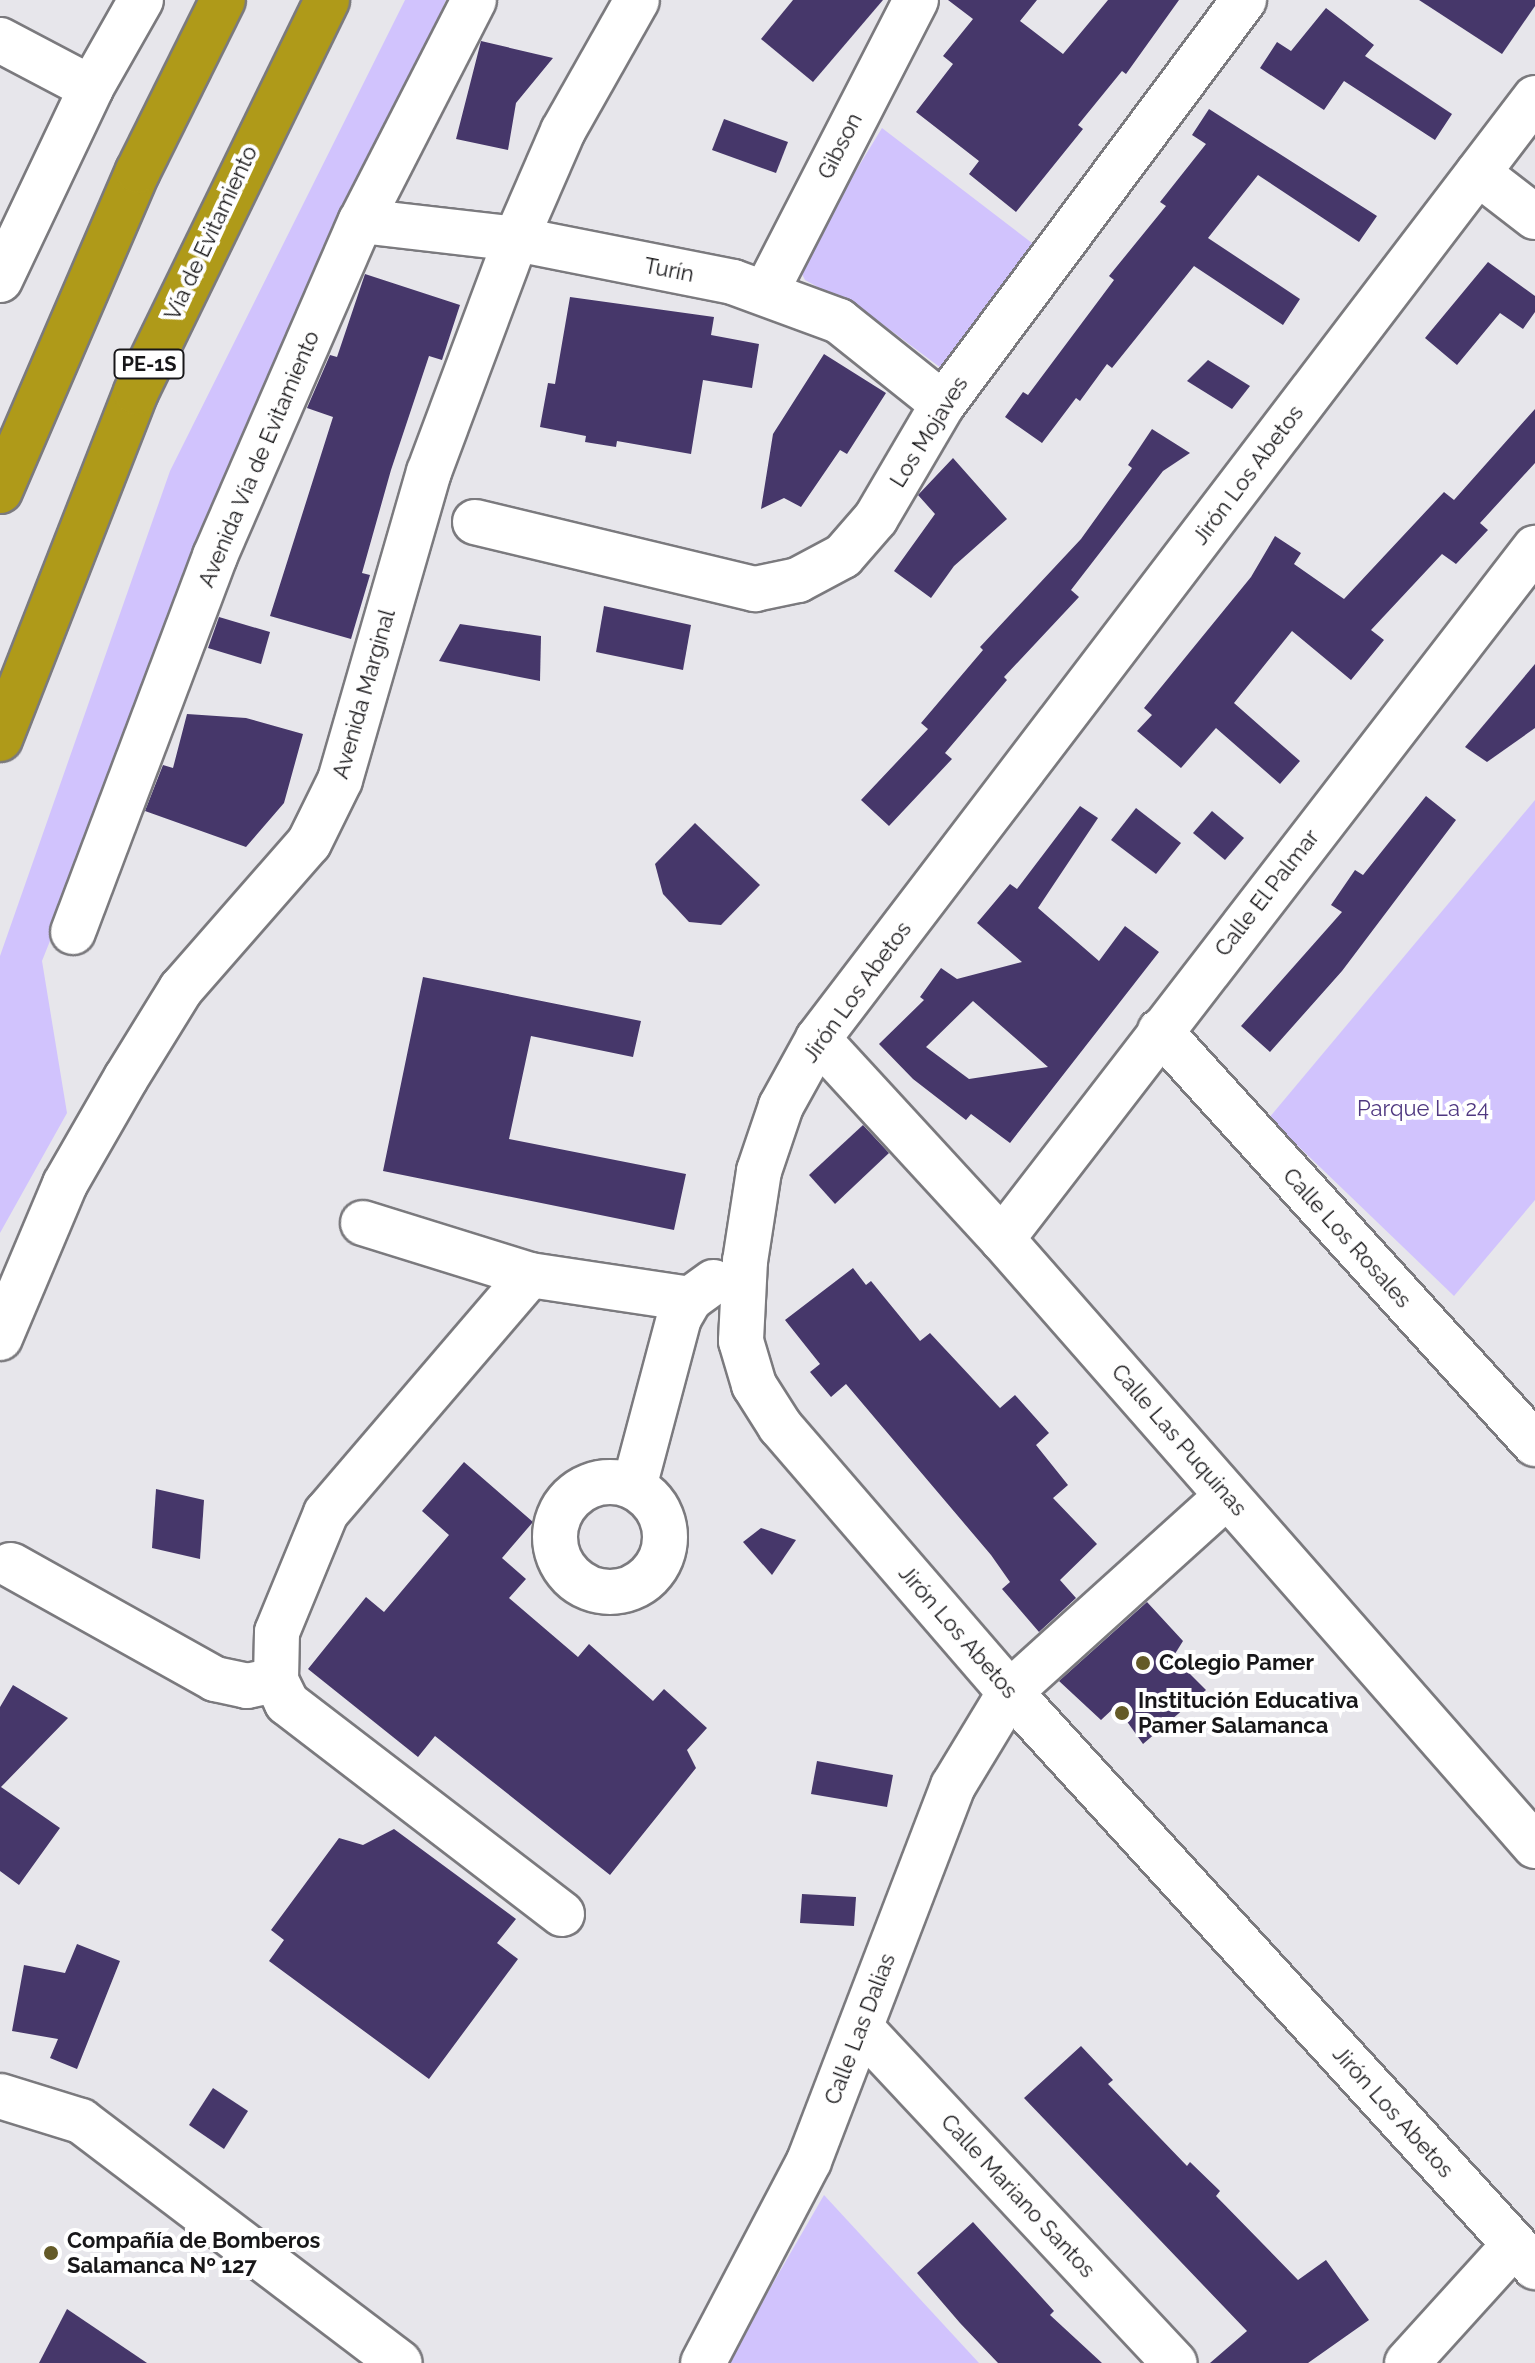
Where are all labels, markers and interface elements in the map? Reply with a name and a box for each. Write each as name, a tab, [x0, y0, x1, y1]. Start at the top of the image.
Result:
street label: Gibson	[812, 109, 868, 183]
street label: Vía de Evitamiento	[159, 142, 263, 324]
street label: Turín	[642, 252, 696, 288]
street label: Avenida Vía de Evitamiento	[193, 327, 325, 591]
road number: PE-1S	[113, 348, 185, 380]
street label: Los Mojaves	[885, 372, 973, 492]
street label: Jirón Los Abetos	[1187, 400, 1309, 550]
street label: Avenida Marginal	[327, 606, 401, 782]
street label: Calle El Palmar	[1209, 824, 1325, 962]
street label: Jirón Los Abetos	[797, 916, 917, 1068]
park label: Parque La 24	[1357, 1096, 1489, 1122]
street label: Calle Los Rosales	[1277, 1163, 1417, 1313]
street label: Calle Las Puquinas	[1106, 1359, 1252, 1521]
street label: Jirón Los Abetos	[893, 1560, 1023, 1704]
place label: Colegio Pamer	[1159, 1650, 1314, 1676]
marker: Colegio Pamer	[1134, 1654, 1152, 1672]
place label: Institución Educativa Pamer Salamanca	[1138, 1687, 1359, 1738]
marker: Institución Educativa Pamer Salamanca	[1113, 1704, 1131, 1722]
street label: Calle Las Dalias	[819, 1950, 901, 2108]
street label: Jirón Los Abetos	[1327, 2041, 1459, 2183]
street label: Calle Mariano Santos	[935, 2109, 1101, 2283]
place label: Compañía de Bomberos Salamanca Nº 127	[67, 2227, 320, 2278]
marker: Compañía de Bomberos Salamanca Nº 127	[42, 2244, 60, 2262]

